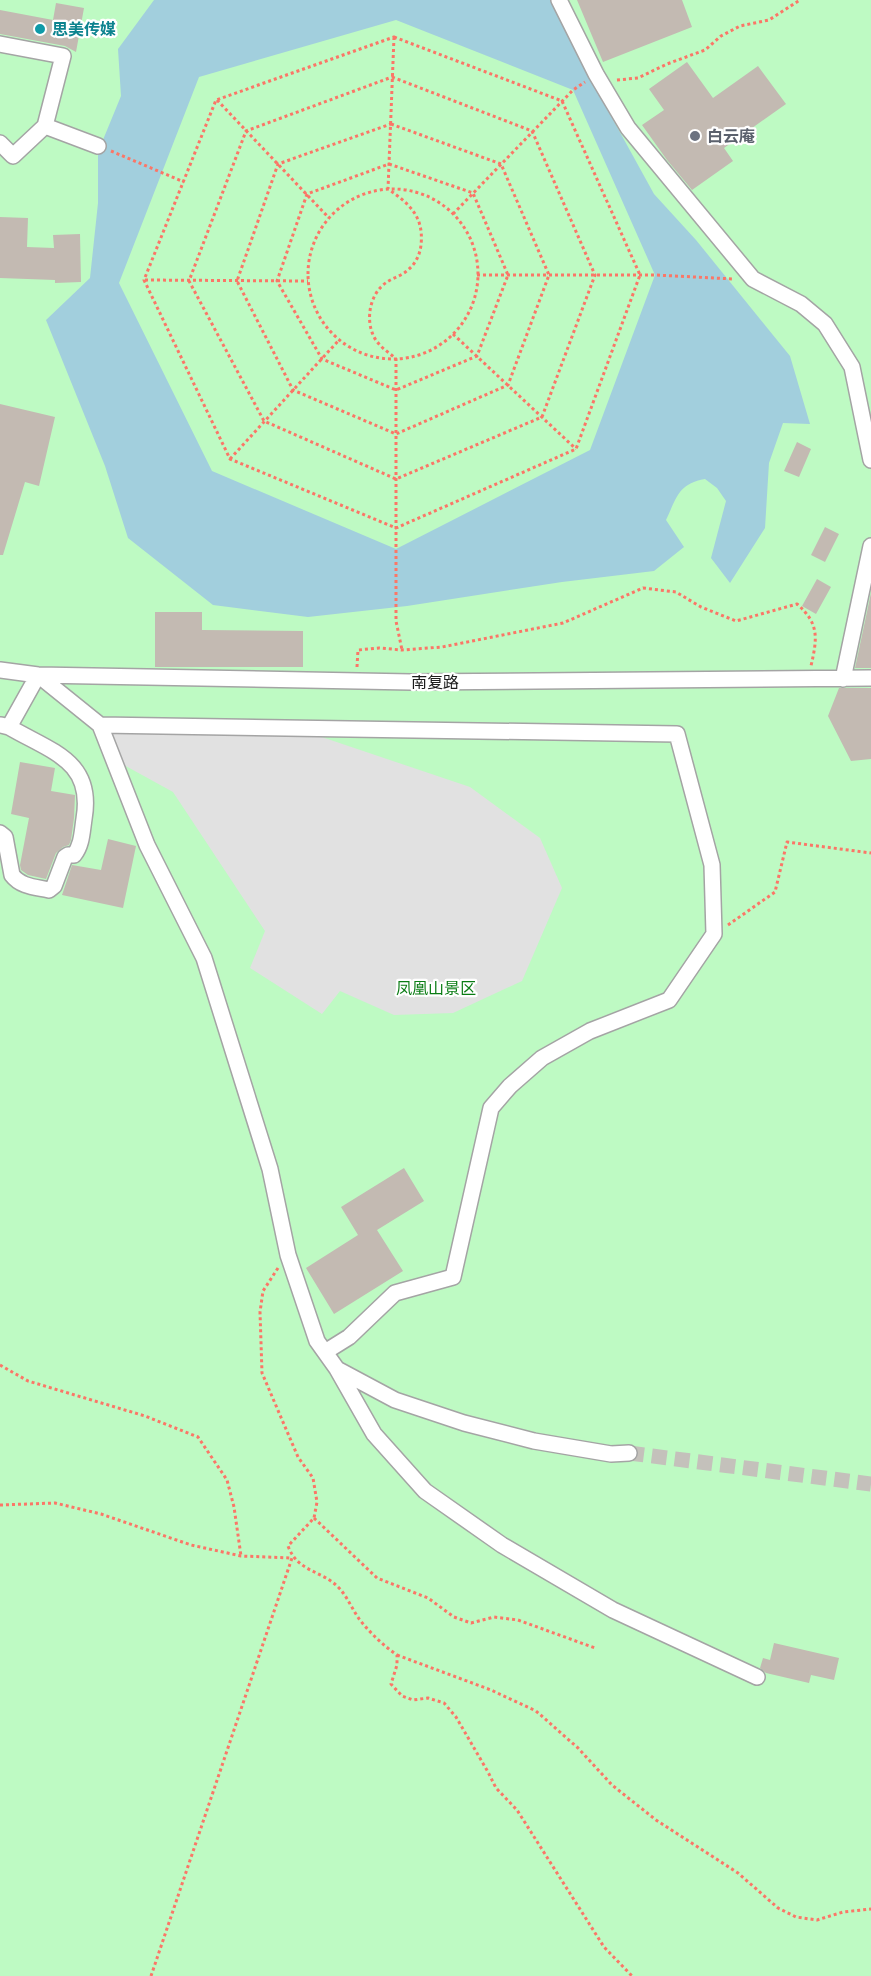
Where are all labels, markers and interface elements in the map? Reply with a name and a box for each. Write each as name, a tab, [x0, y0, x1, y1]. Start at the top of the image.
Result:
place label: 思美传媒	[52, 17, 116, 41]
marker: 思美传媒	[33, 22, 47, 36]
place label: 白云庵	[707, 124, 755, 148]
marker: 白云庵	[688, 129, 702, 143]
street label: 南复路	[411, 670, 459, 694]
park label: 凤凰山景区	[396, 976, 476, 1000]

